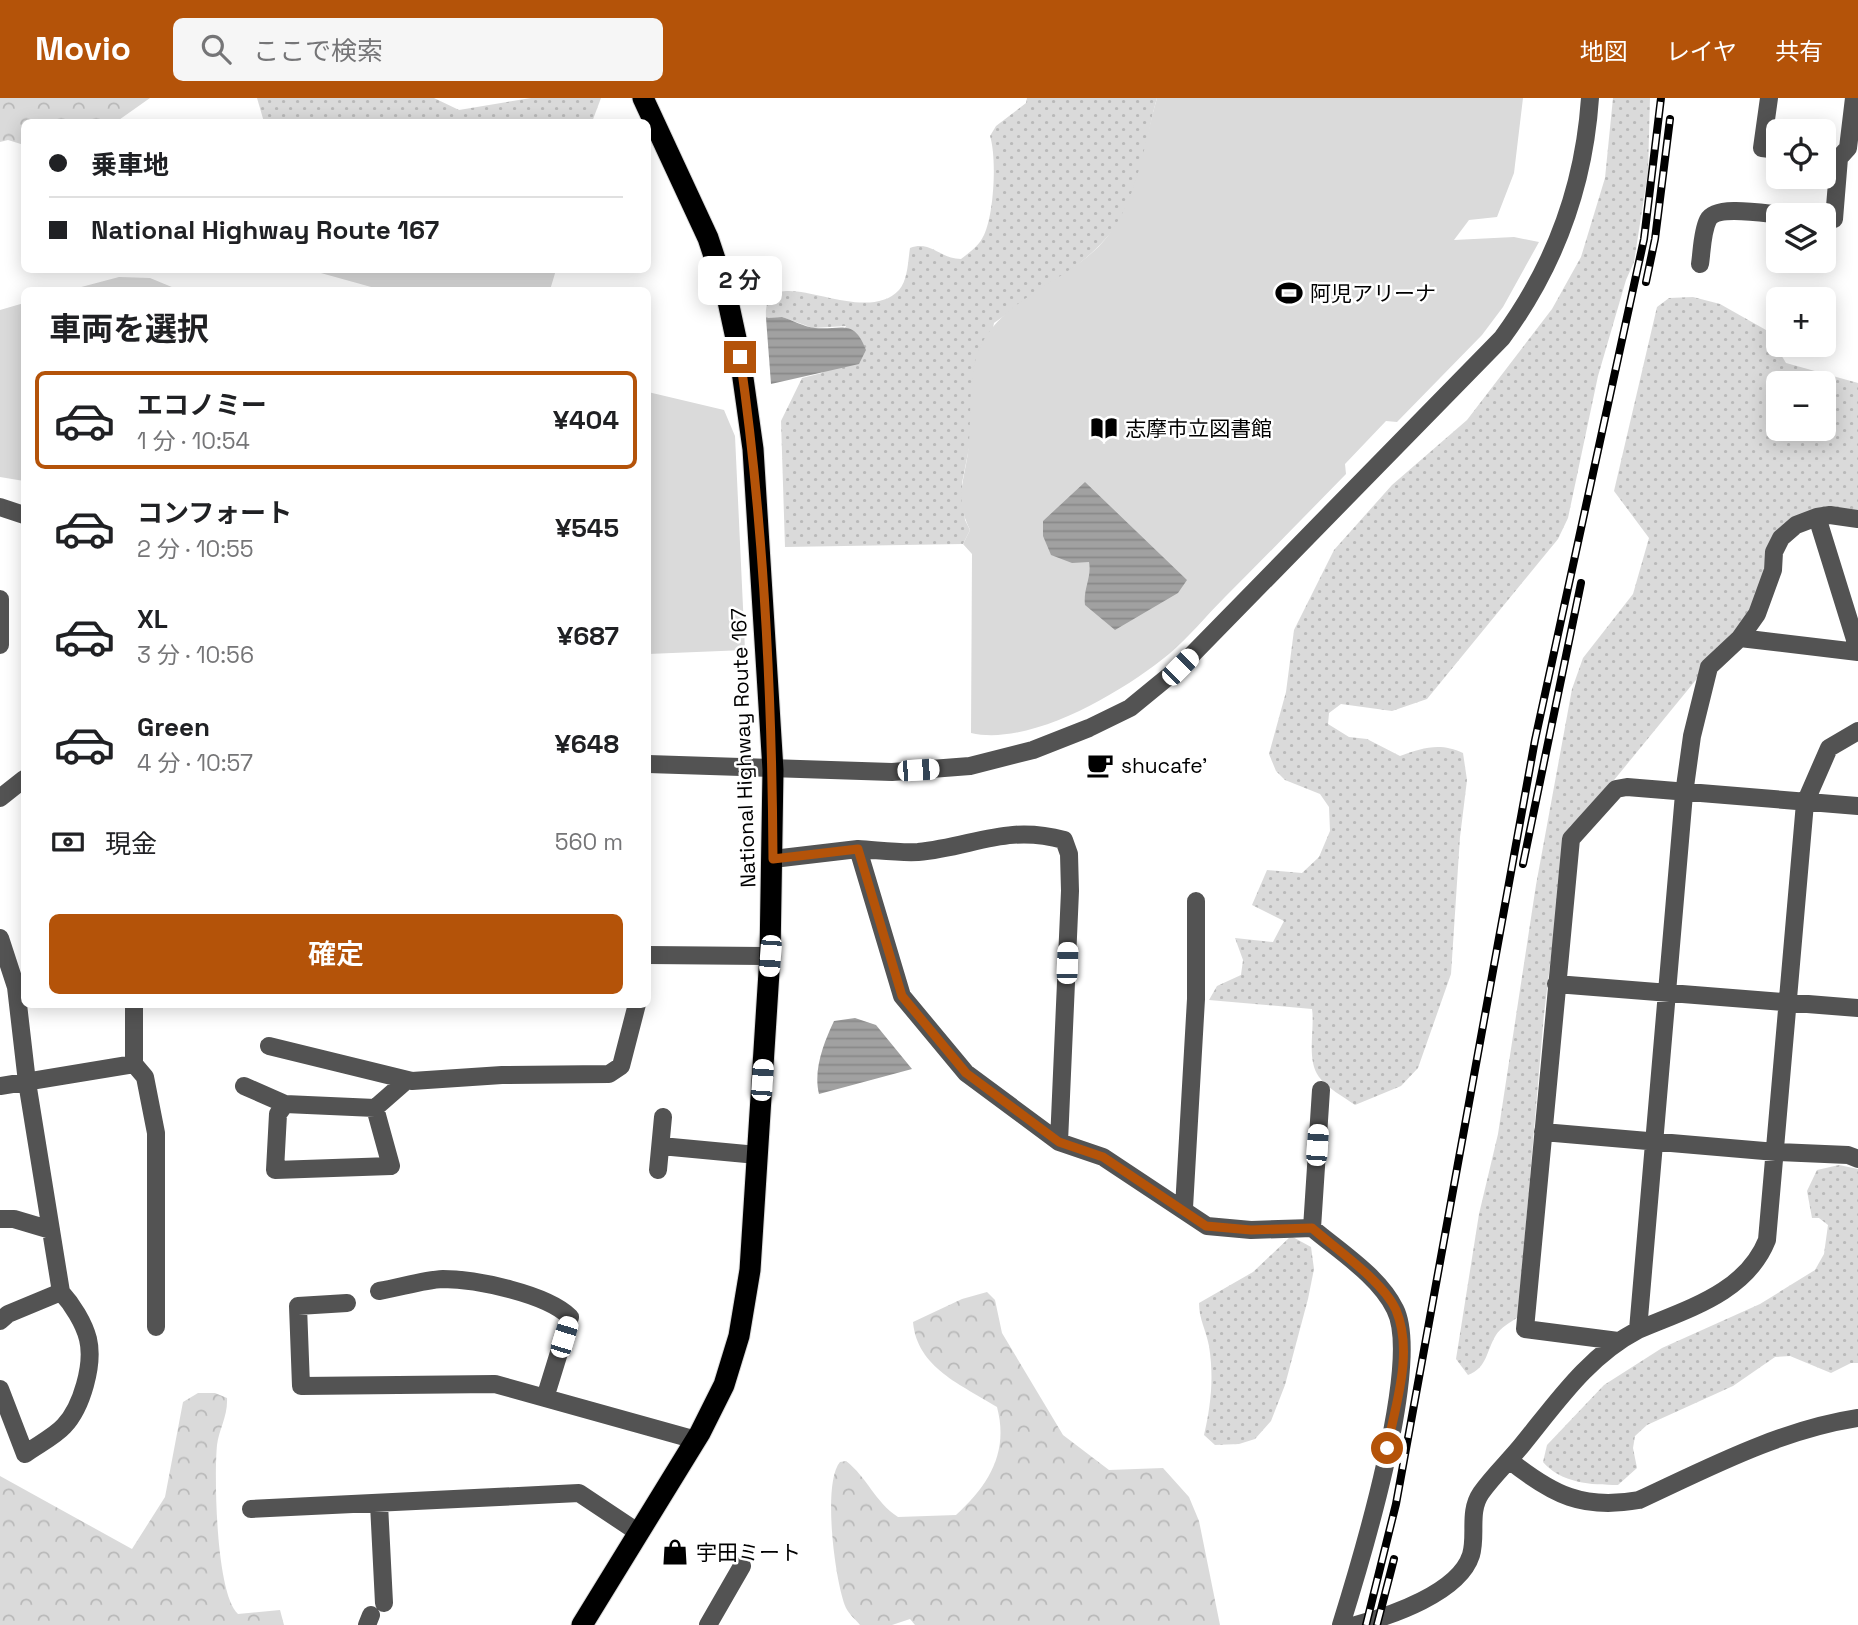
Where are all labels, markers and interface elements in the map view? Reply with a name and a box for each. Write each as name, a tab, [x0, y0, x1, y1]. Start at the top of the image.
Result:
search box	[173, 18, 663, 81]
text: Movio	[35, 28, 131, 70]
icon: search	[197, 30, 235, 68]
text: ここで検索	[253, 34, 383, 68]
text: 地図	[1580, 36, 1628, 67]
text: レイヤ	[1666, 36, 1737, 67]
text: 共有	[1775, 36, 1823, 67]
map controls	[1766, 119, 1836, 441]
button: locate	[1766, 119, 1836, 189]
text: 乗車地	[91, 148, 169, 182]
button: layers	[1766, 203, 1836, 273]
text: National Highway Route 167	[91, 213, 439, 247]
callout: 2 分	[698, 256, 782, 304]
text: 2 分	[719, 265, 761, 295]
sports icon: 阿児アリーナ	[1274, 278, 1304, 308]
place label: 阿児アリーナ	[1310, 280, 1436, 307]
button: +	[1766, 287, 1836, 357]
text: 車両を選択	[49, 309, 209, 349]
route end	[724, 341, 756, 373]
button: −	[1766, 371, 1836, 441]
text: エコノミー	[137, 388, 267, 422]
icon: car	[53, 389, 116, 452]
text: ¥404	[553, 403, 619, 437]
library icon: 志摩市立図書館	[1089, 413, 1119, 443]
place label: 志摩市立図書館	[1125, 415, 1272, 442]
text: 1 分 · 10:54	[137, 426, 250, 456]
text: コンフォート	[137, 496, 292, 530]
icon: car	[53, 497, 116, 560]
text: ¥545	[555, 511, 619, 545]
text: 2 分 · 10:55	[137, 534, 254, 564]
text: XL	[137, 602, 168, 636]
icon: car	[53, 605, 116, 668]
street label: National Highway Route 167	[725, 608, 761, 888]
text: ¥687	[557, 619, 619, 653]
text: 3 分 · 10:56	[137, 640, 254, 670]
car	[1158, 645, 1203, 689]
text: Green	[137, 710, 210, 744]
icon: car	[53, 713, 116, 776]
text: ¥648	[555, 727, 619, 761]
text: 4 分 · 10:57	[137, 748, 253, 778]
cafe icon: shucafe’	[1085, 750, 1115, 780]
place label: shucafe’	[1121, 752, 1207, 779]
car	[897, 758, 940, 782]
icon: cash	[49, 823, 87, 861]
text: 現金	[105, 827, 157, 861]
text: 560 m	[555, 827, 623, 857]
button: 確定	[49, 914, 623, 994]
car	[759, 934, 782, 978]
car	[1056, 942, 1079, 984]
car	[751, 1058, 774, 1102]
car	[1306, 1123, 1329, 1167]
car	[548, 1314, 581, 1360]
route start	[1371, 1432, 1403, 1464]
shop icon: 宇田ミート	[660, 1537, 690, 1567]
place label: 宇田ミート	[696, 1539, 801, 1566]

